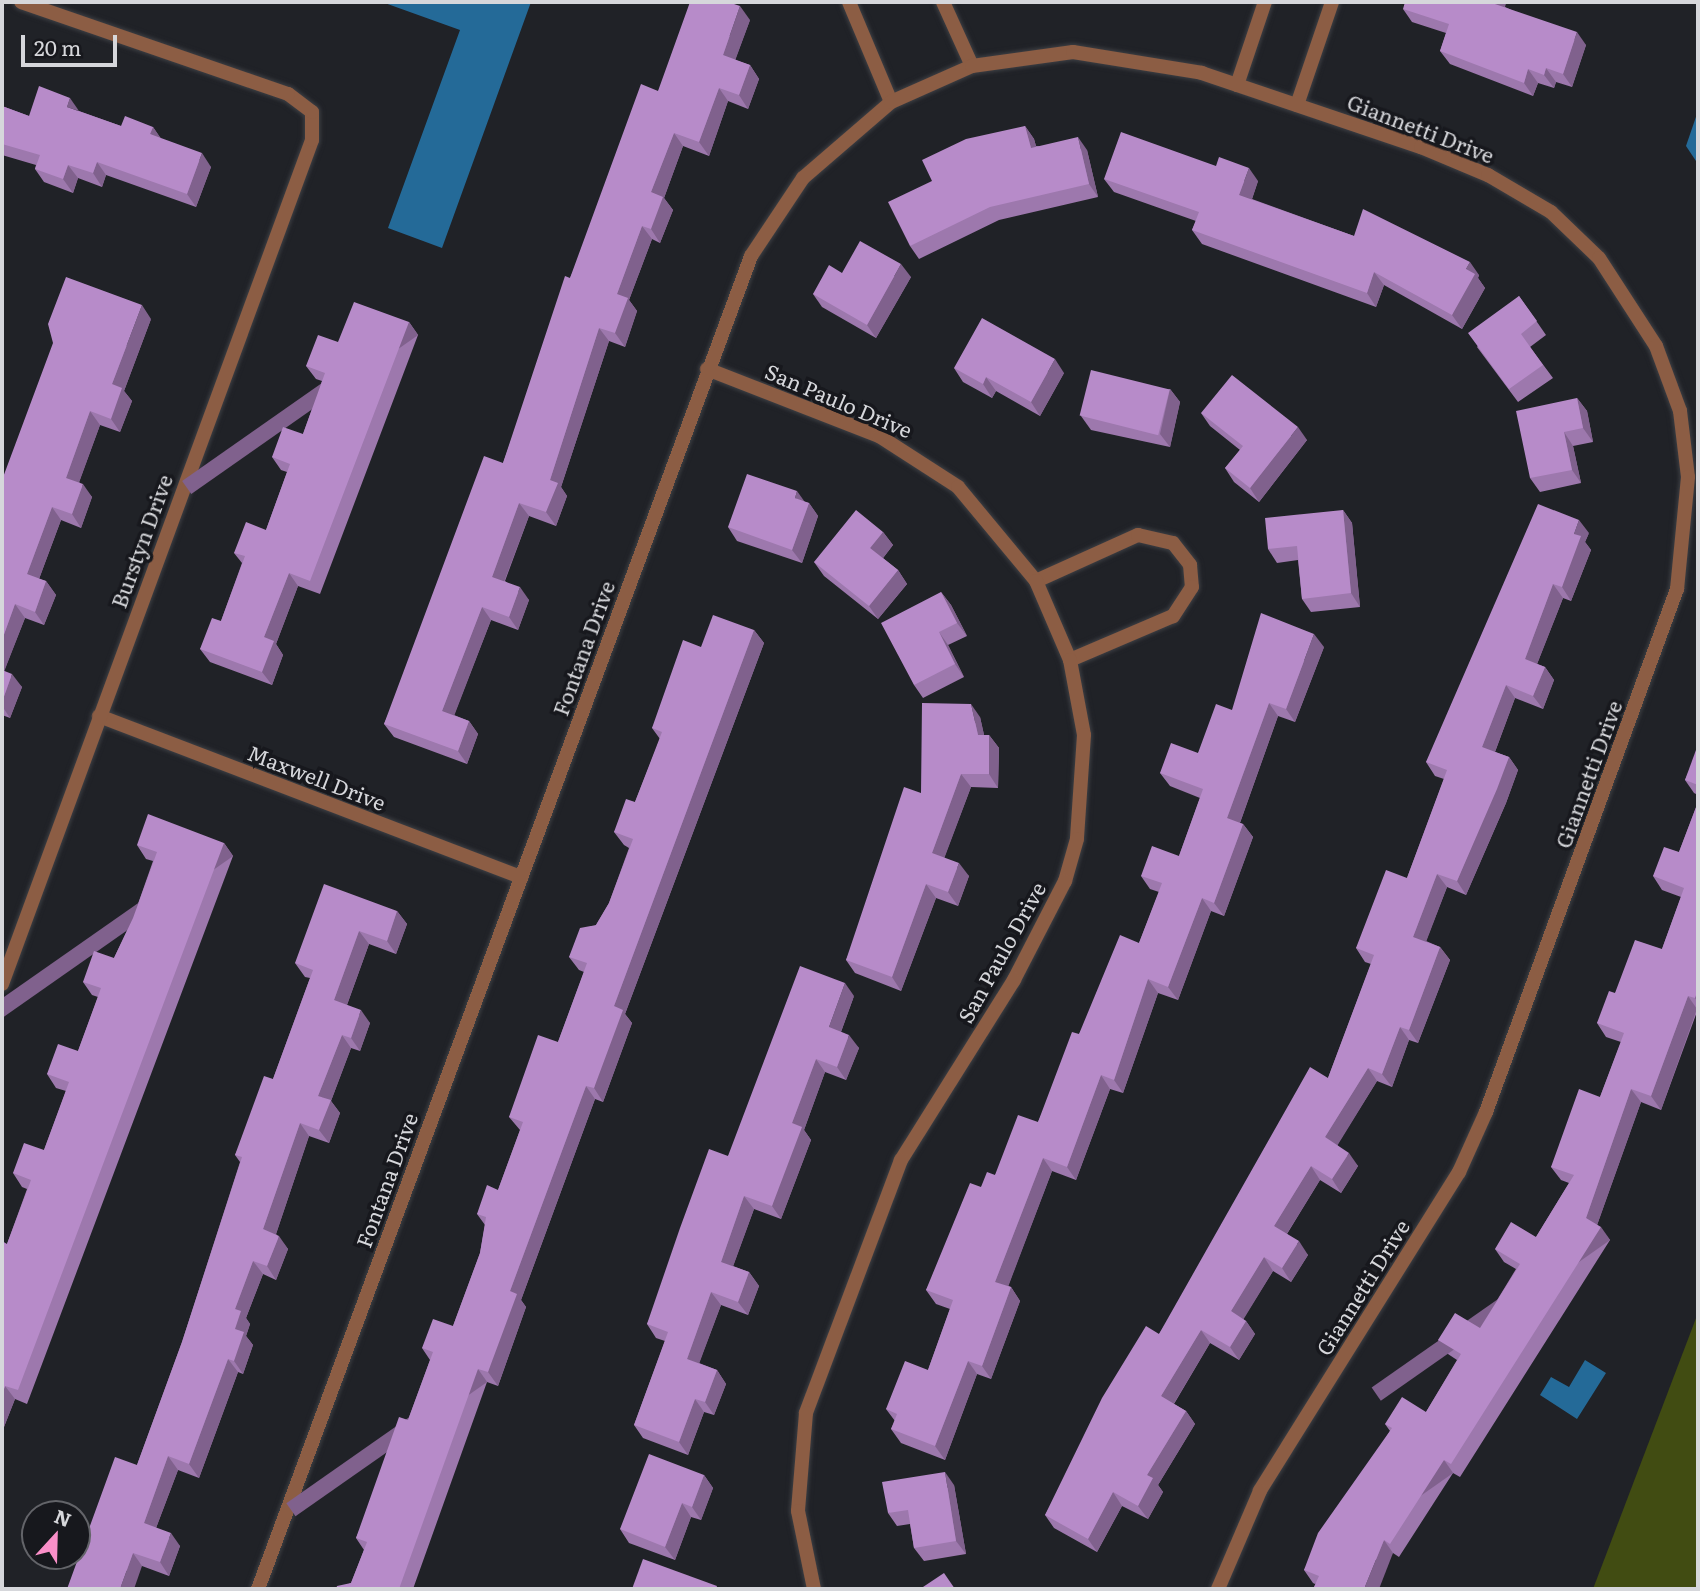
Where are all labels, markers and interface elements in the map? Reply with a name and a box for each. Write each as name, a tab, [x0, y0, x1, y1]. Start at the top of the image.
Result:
scale bar	[24, 21, 121, 65]
text: 20 m	[34, 31, 81, 62]
street label: Giannetti Drive	[1344, 88, 1498, 168]
street label: San Paulo Drive	[762, 358, 916, 442]
street label: Burstyn Drive	[105, 471, 177, 611]
street label: Fontana Drive	[547, 577, 619, 719]
street label: Giannetti Drive	[1550, 697, 1626, 851]
street label: Maxwell Drive	[245, 739, 389, 815]
street label: San Paulo Drive	[952, 877, 1050, 1027]
street label: Fontana Drive	[350, 1109, 422, 1251]
street label: Giannetti Drive	[1310, 1214, 1414, 1360]
north arrow	[21, 1500, 91, 1570]
text: N	[50, 1501, 76, 1533]

